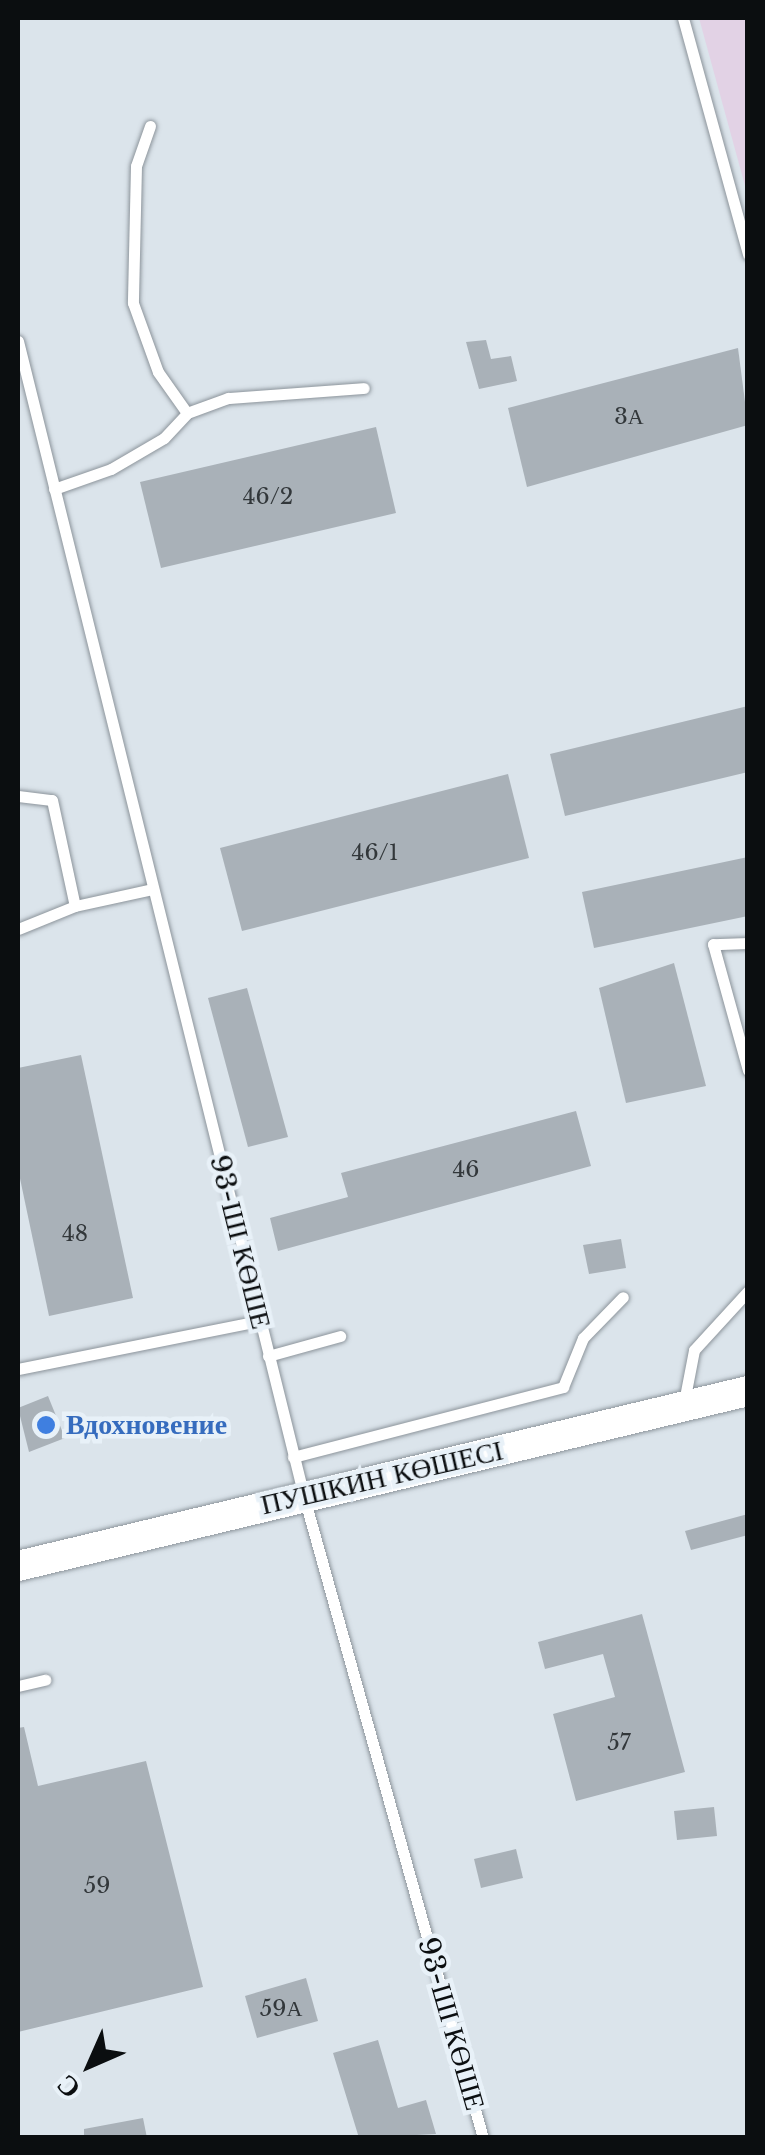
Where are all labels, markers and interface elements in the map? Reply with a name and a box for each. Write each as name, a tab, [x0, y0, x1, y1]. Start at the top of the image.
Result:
house number: 3А	[614, 404, 644, 430]
house number: 46/2	[243, 484, 293, 510]
house number: 46/1	[352, 840, 398, 866]
street label: 93-ШІ КӨШЕ	[202, 1152, 278, 1332]
house number: 46	[452, 1157, 480, 1183]
house number: 48	[62, 1221, 88, 1247]
place label: Вдохновение	[66, 1408, 227, 1442]
marker: Вдохновение	[35, 1414, 57, 1436]
street label: ПУШКИН КӨШЕСІ	[258, 1434, 506, 1522]
house number: 57	[607, 1730, 631, 1756]
house number: 59	[84, 1873, 110, 1899]
street label: 93-ШІ КӨШЕ	[410, 1934, 492, 2114]
house number: 59А	[260, 1996, 302, 2022]
north arrow	[40, 2015, 140, 2115]
text: С	[49, 2067, 88, 2106]

